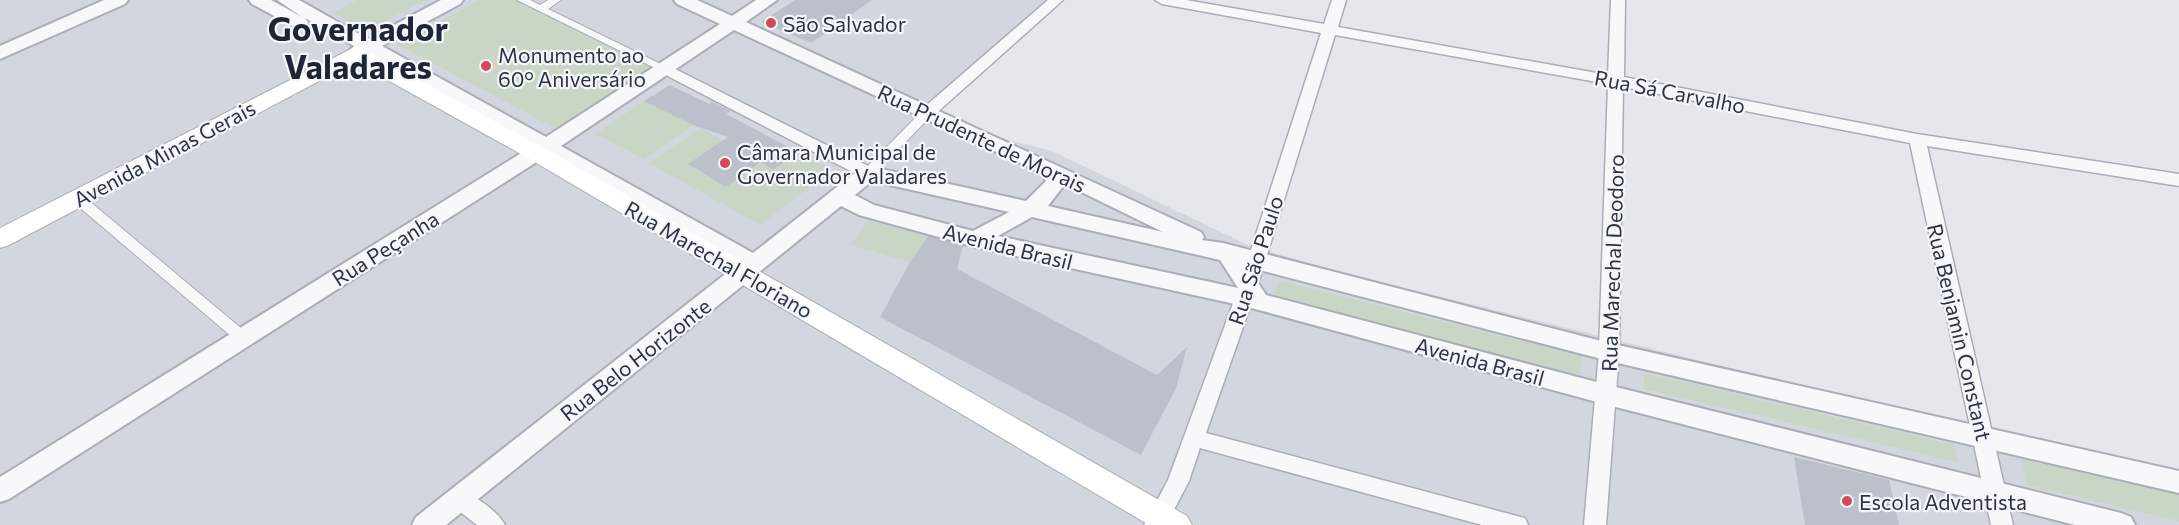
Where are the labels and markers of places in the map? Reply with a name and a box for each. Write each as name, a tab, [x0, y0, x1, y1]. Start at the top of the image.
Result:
place label: São Salvador	[783, 11, 906, 36]
marker: São Salvador	[764, 16, 778, 30]
place label: Monumento ao 60º Aniversário	[498, 42, 646, 91]
marker: Monumento ao 60º Aniversário	[479, 59, 493, 73]
place label: Câmara Municipal de Governador Valadares	[737, 139, 947, 188]
marker: Câmara Municipal de Governador Valadares	[718, 156, 732, 170]
place label: Escola Adventista	[1859, 489, 2027, 514]
marker: Escola Adventista	[1840, 494, 1854, 508]

